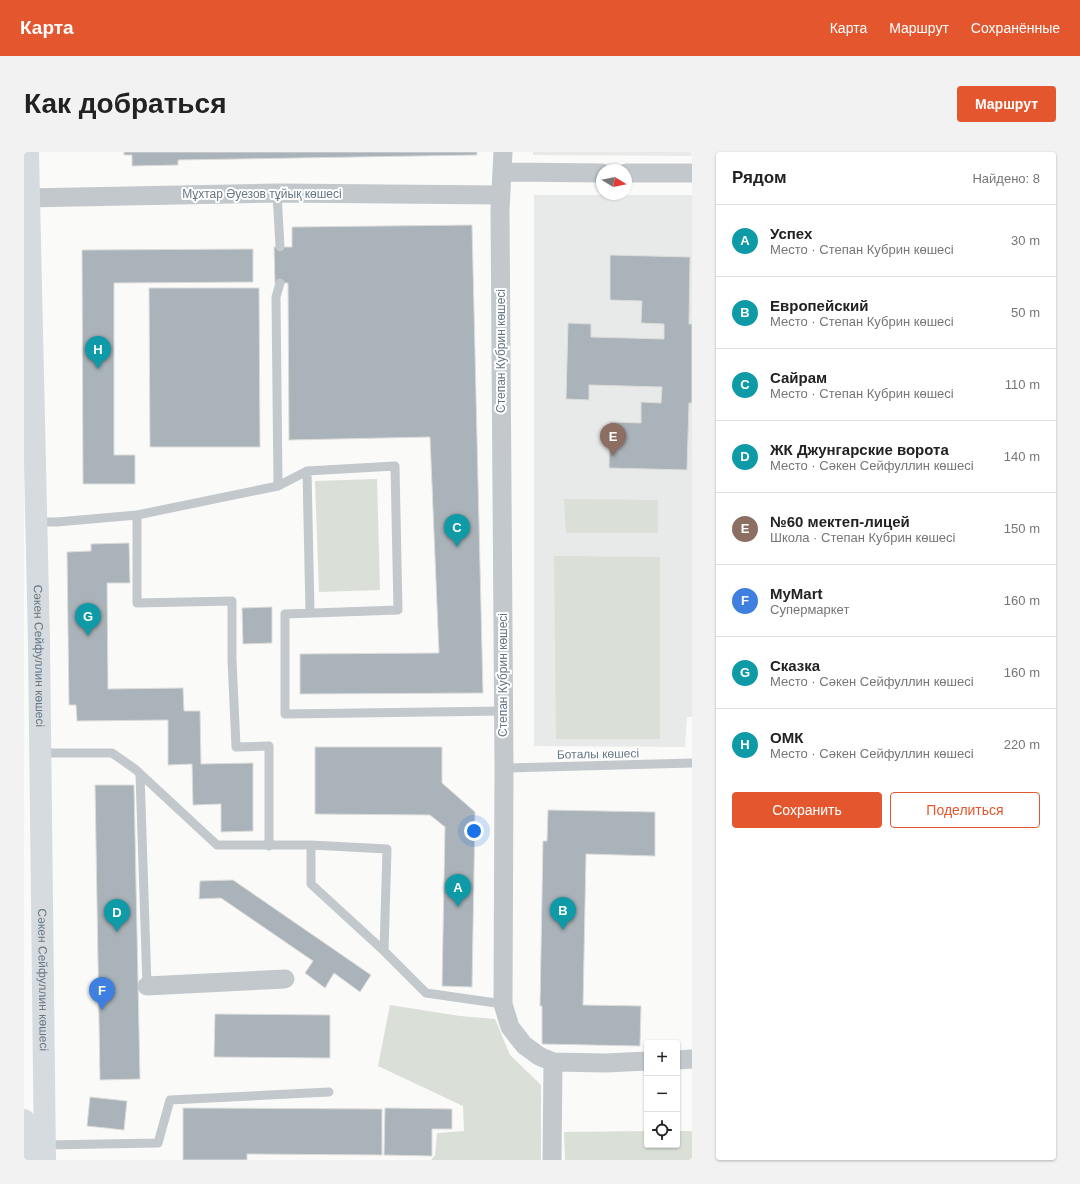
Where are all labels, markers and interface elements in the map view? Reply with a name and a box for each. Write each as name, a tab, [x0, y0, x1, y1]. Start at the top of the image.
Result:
text: Карта	[20, 17, 74, 38]
text: Карта	[830, 20, 867, 36]
text: Маршрут	[889, 20, 949, 36]
text: Сохранённые	[971, 20, 1060, 36]
button: Маршрут	[957, 86, 1056, 122]
text: Как добраться	[24, 88, 226, 119]
north arrow	[596, 164, 632, 200]
text: Рядом	[732, 168, 787, 187]
text: Найдено: 8	[972, 171, 1040, 186]
street label: Мұхтар Әуезов тұйық көшесі	[182, 187, 342, 201]
text: Успех	[770, 225, 812, 242]
text: A	[740, 233, 750, 248]
text: 30 m	[1011, 233, 1040, 248]
text: Место · Степан Кубрин көшесі	[770, 242, 954, 257]
street label: Степан Кубрин көшесі	[494, 289, 508, 413]
text: Европейский	[770, 297, 868, 314]
text: B	[740, 305, 750, 320]
text: 50 m	[1011, 305, 1040, 320]
text: Место · Степан Кубрин көшесі	[770, 314, 954, 329]
pin: H	[85, 336, 111, 369]
text: Сайрам	[770, 369, 827, 386]
text: C	[740, 377, 750, 392]
text: 110 m	[1005, 377, 1040, 392]
text: Место · Степан Кубрин көшесі	[770, 386, 954, 401]
pin: E	[600, 423, 626, 456]
text: ЖК Джунгарские ворота	[770, 441, 949, 458]
text: D	[740, 449, 750, 464]
text: 140 m	[1004, 449, 1040, 464]
text: Место · Сәкен Сейфуллин көшесі	[770, 458, 974, 473]
text: №60 мектеп-лицей	[770, 513, 910, 530]
pin: C	[444, 514, 470, 547]
text: E	[741, 521, 749, 536]
text: 150 m	[1004, 521, 1040, 536]
text: Школа · Степан Кубрин көшесі	[770, 530, 955, 545]
street label: Сәкен Сейфуллин көшесі	[31, 584, 47, 727]
text: MyMart	[770, 585, 823, 602]
text: F	[741, 593, 749, 608]
text: 160 m	[1004, 593, 1040, 608]
text: Супермаркет	[770, 602, 849, 617]
pin: G	[75, 603, 101, 636]
street label: Степан Кубрин көшесі	[496, 613, 510, 737]
text: Сказка	[770, 657, 820, 674]
text: G	[740, 665, 750, 680]
text: 160 m	[1004, 665, 1040, 680]
text: Место · Сәкен Сейфуллин көшесі	[770, 674, 974, 689]
text: ОМК	[770, 729, 803, 746]
text: H	[740, 737, 750, 752]
text: 220 m	[1004, 737, 1040, 752]
street label: Боталы көшесі	[557, 746, 639, 762]
text: Место · Сәкен Сейфуллин көшесі	[770, 746, 974, 761]
button: Сохранить	[732, 792, 882, 828]
button: Поделиться	[890, 792, 1040, 828]
your location	[464, 821, 484, 841]
pin: A	[445, 874, 471, 907]
pin: B	[550, 897, 576, 930]
pin: D	[104, 899, 130, 932]
street label: Сәкен Сейфуллин көшесі	[35, 908, 51, 1051]
pin: F	[89, 977, 115, 1010]
map controls	[644, 1040, 680, 1148]
button: +	[644, 1040, 680, 1076]
button: −	[644, 1076, 680, 1112]
button: locate	[644, 1112, 680, 1148]

